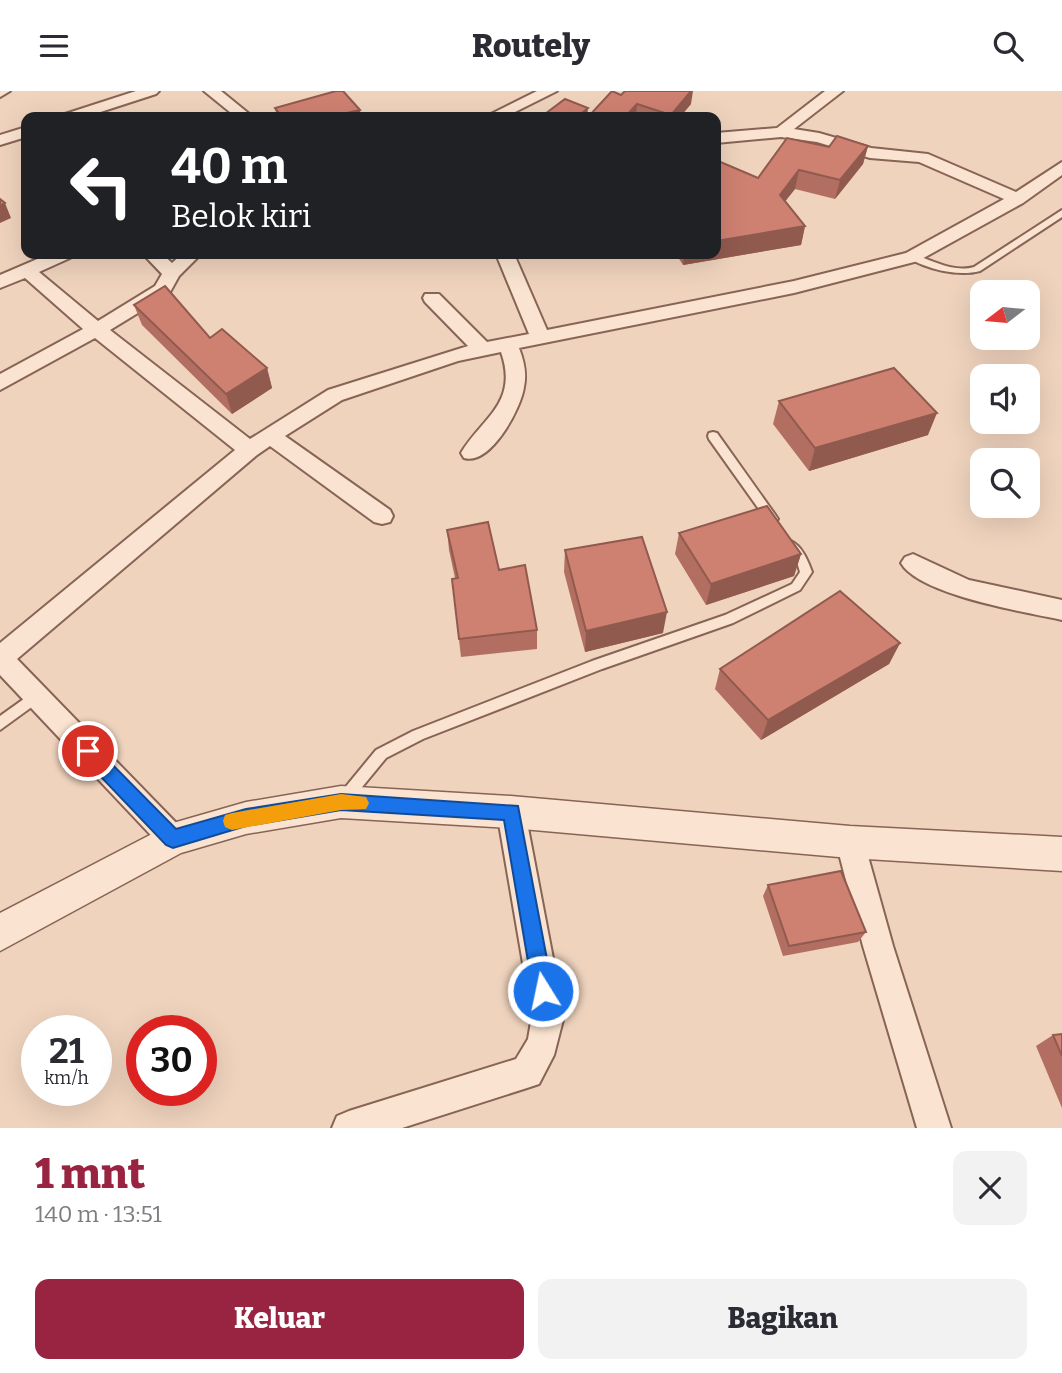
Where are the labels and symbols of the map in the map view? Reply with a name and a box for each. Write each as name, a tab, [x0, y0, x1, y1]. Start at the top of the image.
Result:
north arrow	[970, 280, 1040, 350]
pin	[58, 721, 118, 781]
position arrow	[506, 954, 580, 1028]
speed limit sign: 30	[126, 1015, 217, 1106]

